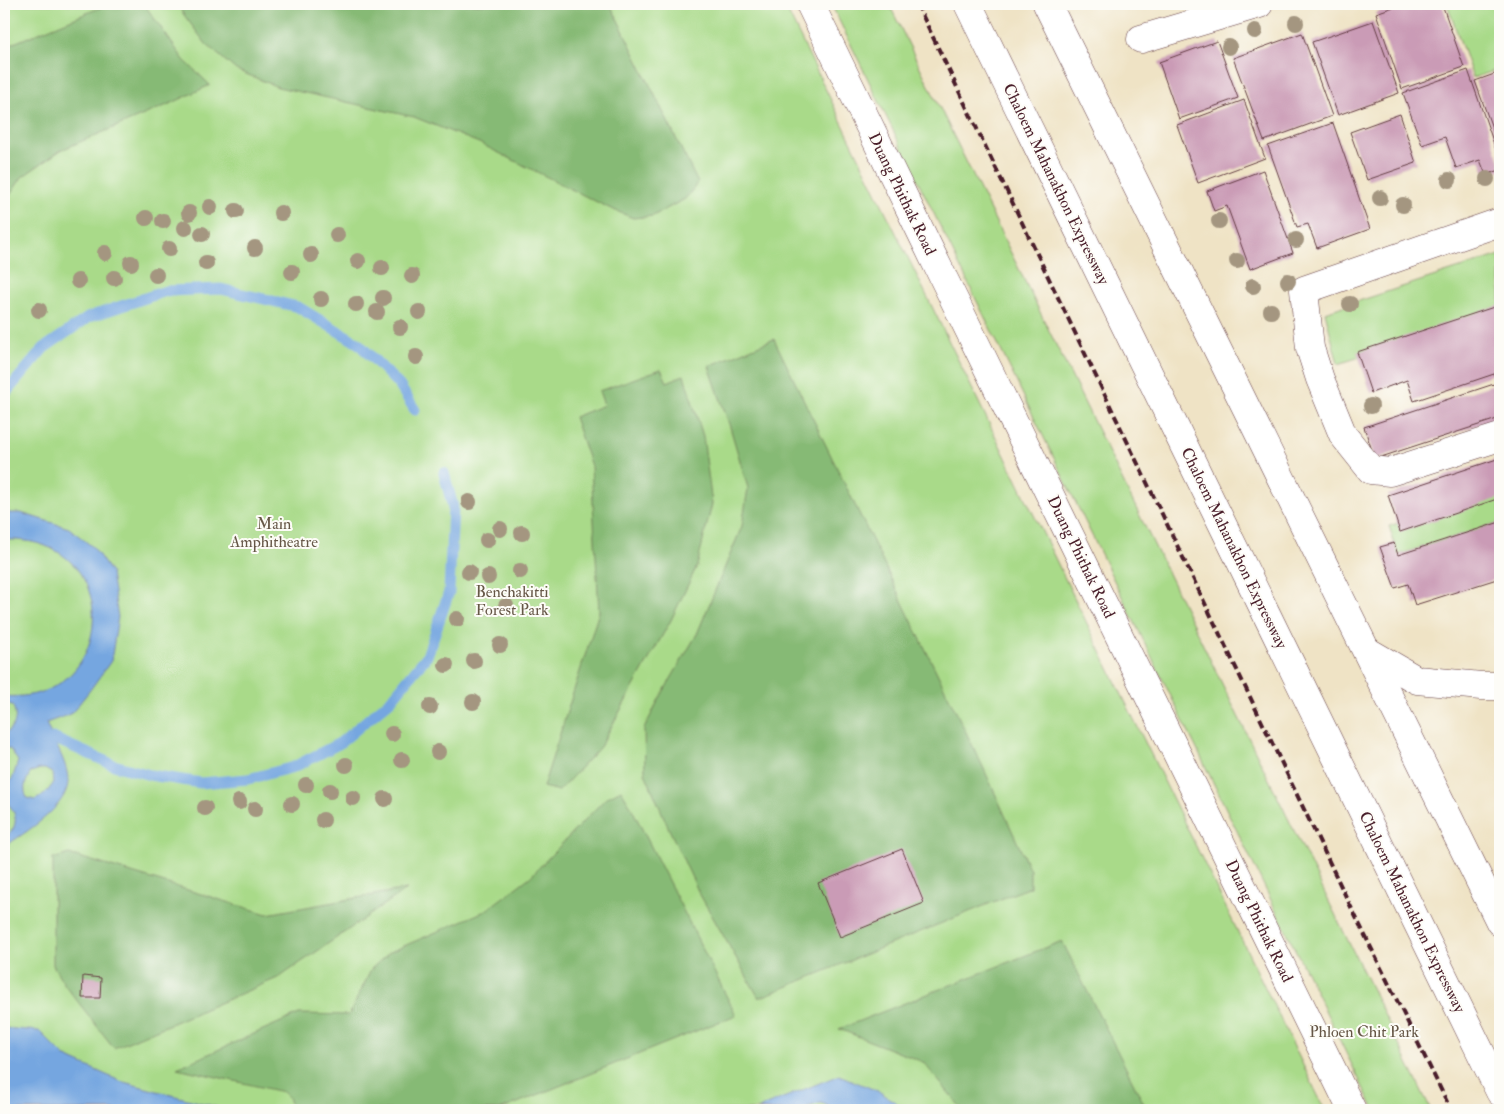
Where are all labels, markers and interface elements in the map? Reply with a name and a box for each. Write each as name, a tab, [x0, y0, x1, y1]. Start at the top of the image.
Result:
street label: Chaloem Mahanakhon Expressway	[998, 80, 1114, 289]
street label: Duang Phithak Road	[864, 129, 940, 259]
street label: Chaloem Mahanakhon Expressway	[1176, 444, 1292, 653]
street label: Duang Phithak Road	[1043, 492, 1119, 622]
park label: Main Amphitheatre	[229, 514, 318, 553]
park label: Benchakitti Forest Park	[475, 582, 549, 620]
street label: Chaloem Mahanakhon Expressway	[1354, 808, 1470, 1017]
street label: Duang Phithak Road	[1221, 856, 1297, 986]
park label: Phloen Chit Park	[1309, 1022, 1419, 1042]

